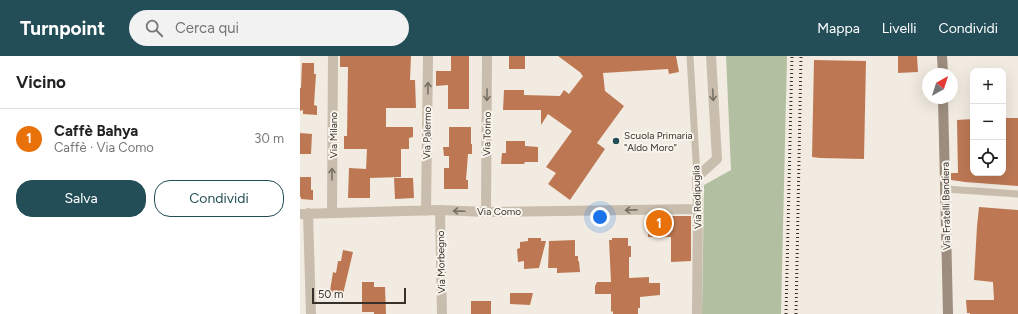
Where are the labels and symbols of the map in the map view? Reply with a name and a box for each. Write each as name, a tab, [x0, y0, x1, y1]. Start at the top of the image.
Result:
north arrow	[922, 68, 958, 104]
one-way arrow	[424, 82, 432, 95]
one-way arrow	[483, 88, 491, 101]
one-way arrow	[710, 88, 717, 101]
street label: Via Palermo	[420, 106, 434, 160]
street label: Via Torino	[480, 111, 494, 156]
street label: Via Milano	[327, 112, 340, 158]
place label: Scuola Primaria "Aldo Moro"	[624, 129, 693, 154]
marker: Scuola Primaria "Aldo Moro"	[611, 136, 621, 146]
street label: Via Fratelli Bandiera	[939, 162, 953, 250]
street label: Via Redipuglia	[689, 165, 705, 229]
one-way arrow	[328, 168, 336, 181]
street label: Via Como	[477, 205, 521, 218]
one-way arrow	[625, 206, 638, 214]
one-way arrow	[453, 207, 466, 215]
your location	[590, 207, 610, 227]
pin: 1	[646, 208, 672, 238]
street label: Via Morbegno	[434, 230, 448, 294]
scale bar	[312, 286, 406, 305]

